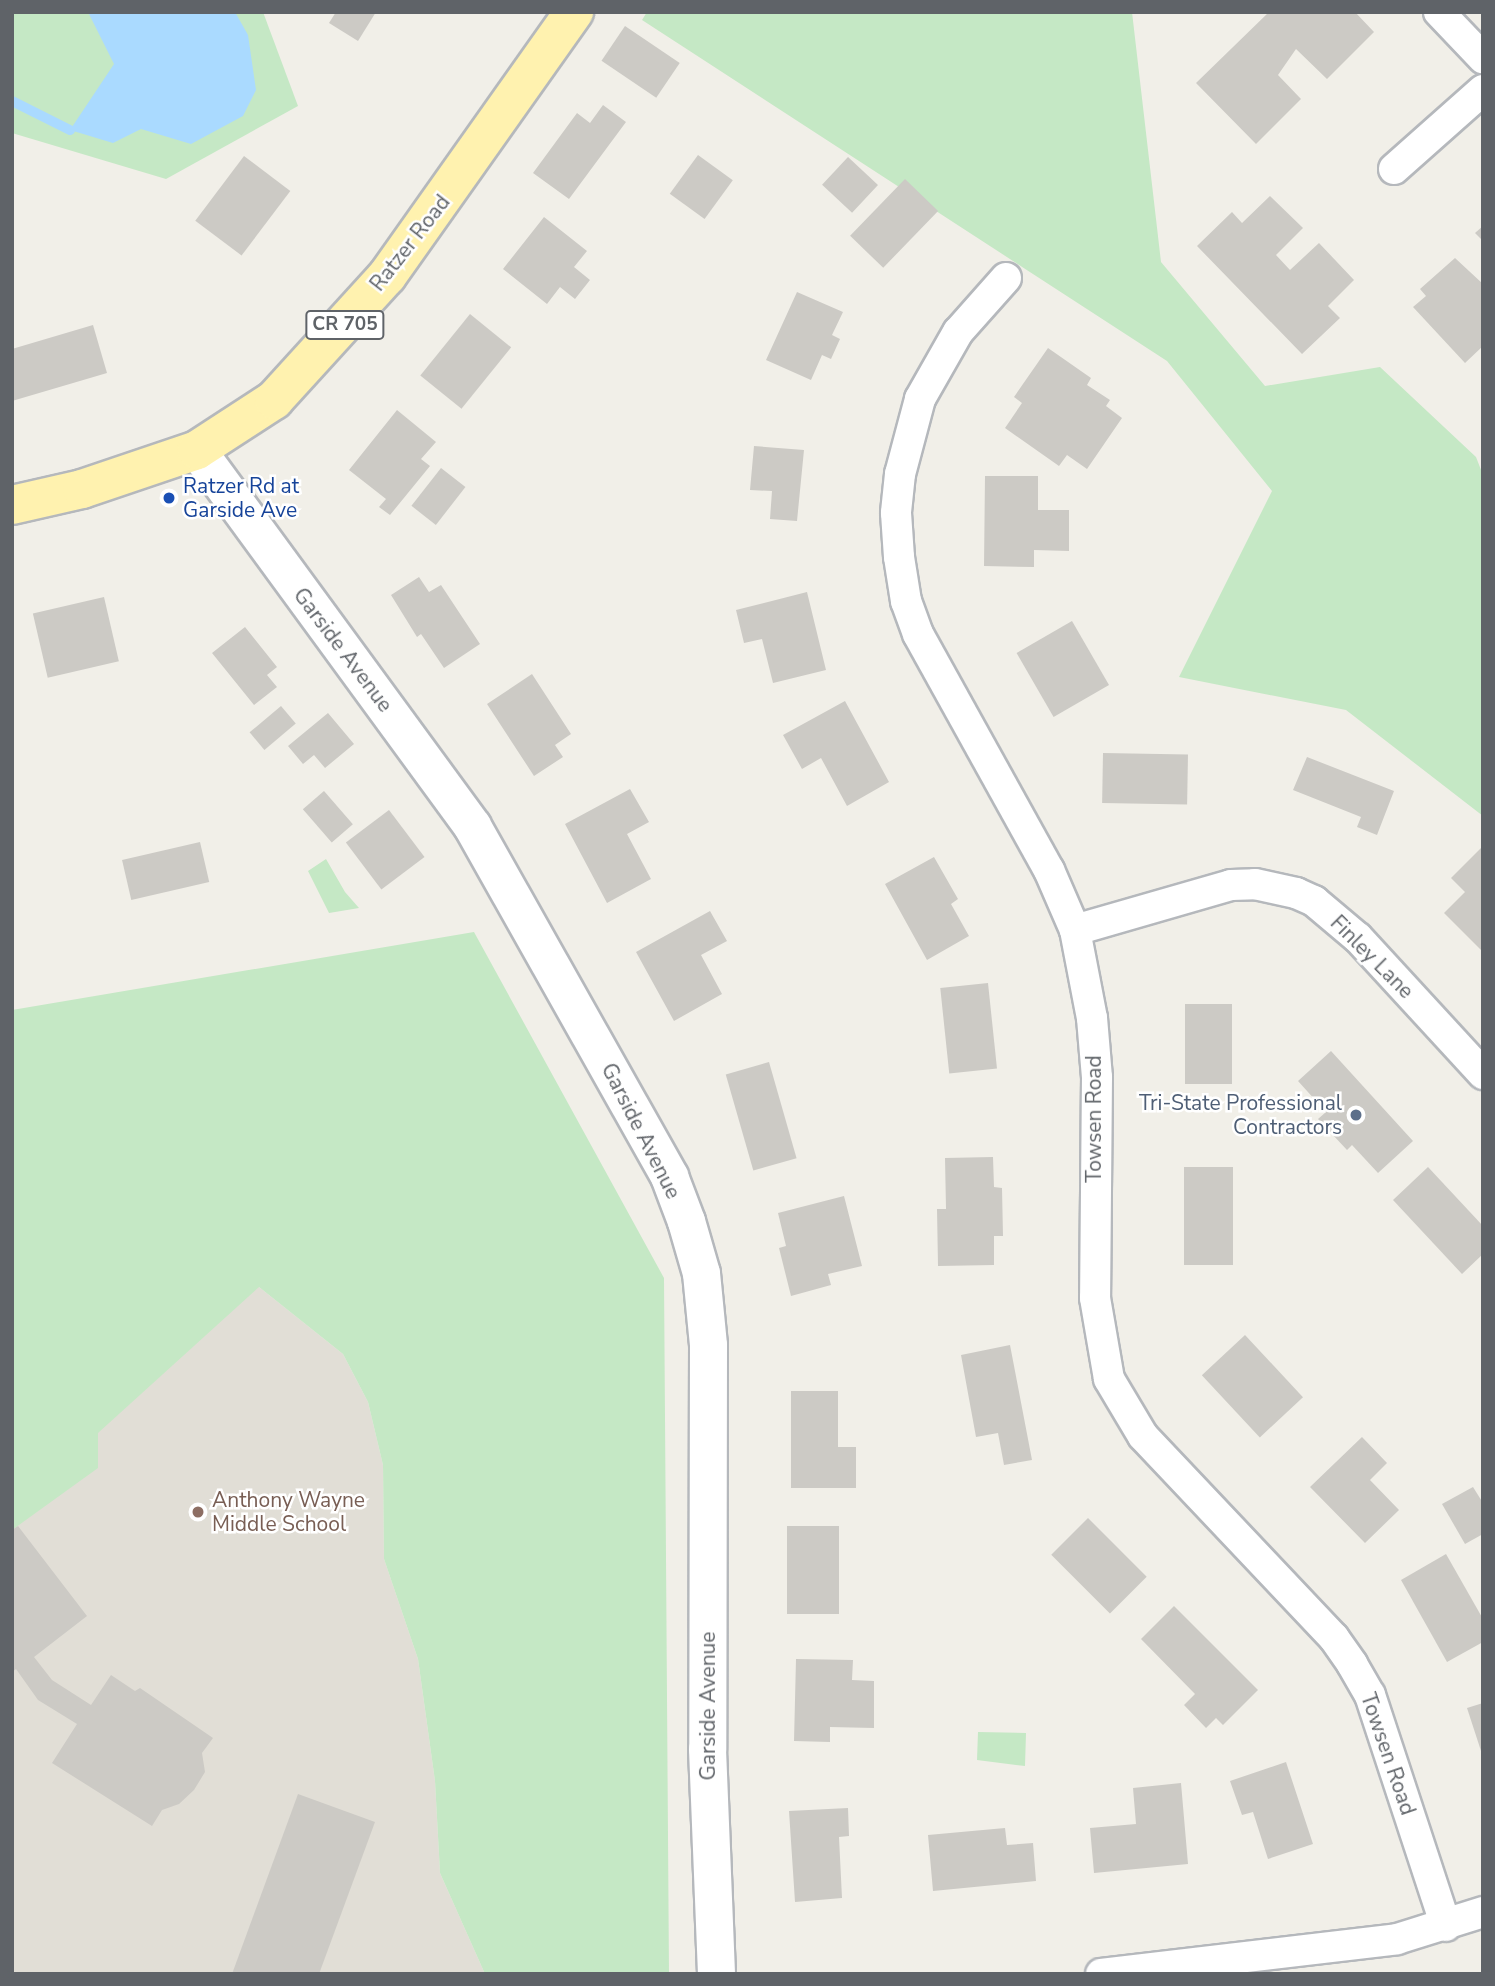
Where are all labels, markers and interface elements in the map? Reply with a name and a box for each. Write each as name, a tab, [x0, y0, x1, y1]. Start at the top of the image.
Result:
street label: Ratzer Road	[365, 190, 455, 296]
road number: CR 705	[305, 310, 385, 340]
place label: Ratzer Rd at Garside Ave	[183, 473, 299, 523]
marker: Ratzer Rd at Garside Ave	[161, 490, 177, 506]
street label: Garside Avenue	[288, 583, 398, 717]
street label: Finley Lane	[1325, 910, 1419, 1004]
street label: Towsen Road	[1081, 1055, 1107, 1183]
street label: Garside Avenue	[596, 1059, 686, 1203]
place label: Tri-State Professional Contractors	[1139, 1090, 1342, 1140]
marker: Tri-State Professional Contractors	[1348, 1107, 1364, 1123]
place label: Anthony Wayne Middle School	[212, 1487, 365, 1537]
marker: Anthony Wayne Middle School	[190, 1504, 206, 1520]
street label: Garside Avenue	[695, 1631, 721, 1781]
street label: Towsen Road	[1355, 1690, 1421, 1818]

